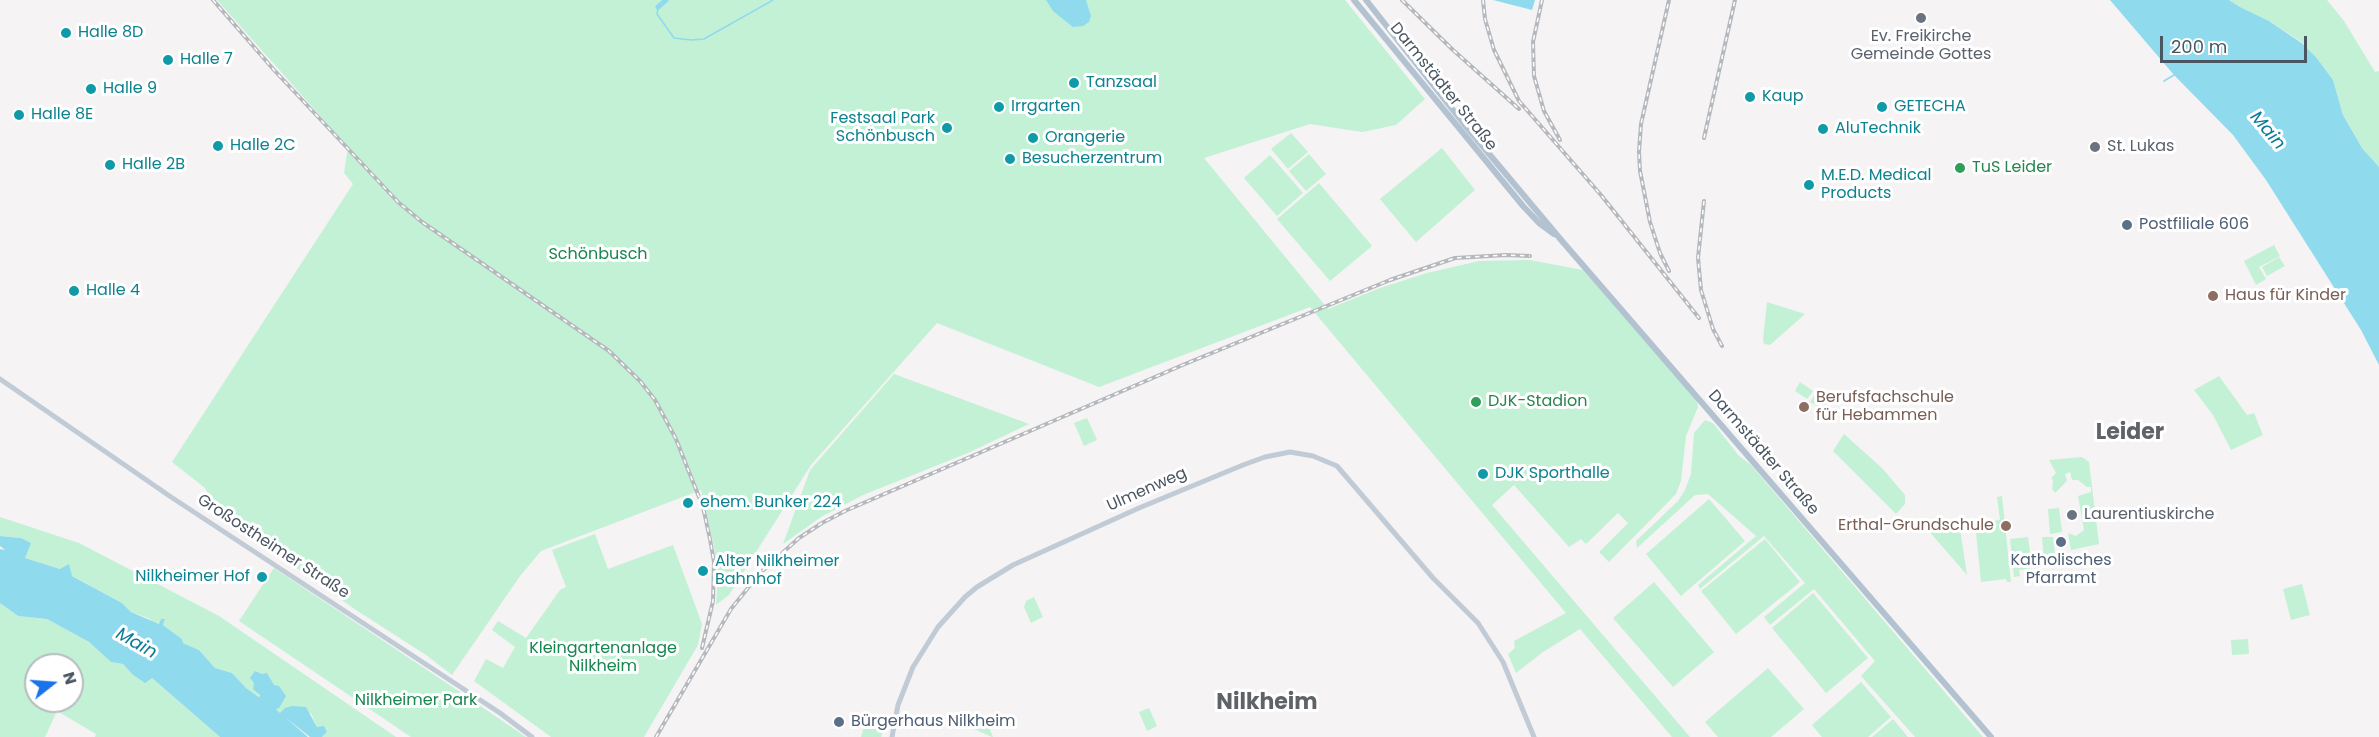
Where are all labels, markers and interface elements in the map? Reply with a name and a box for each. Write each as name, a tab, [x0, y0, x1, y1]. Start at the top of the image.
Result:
marker: Ev. Freikirche Gemeinde Gottes	[1914, 11, 1928, 25]
street label: Darmstädter Straße	[1385, 19, 1501, 155]
place label: Halle 8D	[78, 23, 143, 43]
scale bar	[2163, 24, 2310, 62]
marker: Halle 8D	[59, 26, 73, 40]
place label: Ev. Freikirche Gemeinde Gottes	[1851, 27, 1991, 65]
text: 200 m	[2171, 34, 2227, 59]
place label: Halle 7	[180, 50, 233, 70]
marker: Halle 7	[161, 53, 175, 67]
place label: Tanzsaal	[1086, 73, 1157, 93]
marker: Tanzsaal	[1067, 76, 1081, 90]
place label: Halle 9	[103, 79, 157, 99]
marker: Halle 9	[84, 82, 98, 96]
place label: Kaup	[1762, 87, 1803, 107]
marker: Kaup	[1743, 90, 1757, 104]
place label: Irrgarten	[1011, 97, 1080, 117]
place label: GETECHA	[1894, 97, 1966, 117]
marker: Irrgarten	[992, 100, 1006, 114]
marker: GETECHA	[1875, 100, 1889, 114]
place label: Halle 8E	[31, 105, 93, 125]
water label: Main	[2245, 107, 2289, 155]
marker: Halle 8E	[12, 108, 26, 122]
place label: Festsaal Park Schönbusch	[830, 109, 935, 147]
place label: AluTechnik	[1835, 119, 1921, 139]
marker: Festsaal Park Schönbusch	[940, 121, 954, 135]
marker: AluTechnik	[1816, 122, 1830, 136]
place label: Orangerie	[1045, 128, 1125, 148]
marker: Orangerie	[1026, 131, 1040, 145]
place label: Halle 2C	[230, 136, 296, 156]
place label: St. Lukas	[2107, 137, 2174, 157]
marker: Halle 2C	[211, 139, 225, 153]
marker: St. Lukas	[2088, 140, 2102, 154]
place label: Besucherzentrum	[1022, 149, 1162, 169]
marker: Besucherzentrum	[1003, 152, 1017, 166]
place label: Halle 2B	[122, 155, 185, 175]
marker: Halle 2B	[103, 158, 117, 172]
place label: TuS Leider	[1972, 158, 2052, 178]
marker: TuS Leider	[1953, 161, 1967, 175]
place label: M.E.D. Medical Products	[1821, 166, 1932, 204]
marker: M.E.D. Medical Products	[1802, 178, 1816, 192]
place label: Postfiliale 606	[2139, 215, 2249, 235]
marker: Postfiliale 606	[2120, 218, 2134, 232]
park label: Schönbusch	[548, 245, 648, 265]
place label: Halle 4	[86, 281, 140, 301]
marker: Halle 4	[67, 284, 81, 298]
place label: Haus für Kinder	[2225, 286, 2346, 306]
marker: Haus für Kinder	[2206, 289, 2220, 303]
street label: Darmstädter Straße	[1704, 387, 1822, 519]
place label: Berufsfachschule für Hebammen	[1816, 388, 1954, 426]
place label: DJK-Stadion	[1488, 392, 1587, 412]
marker: DJK-Stadion	[1469, 395, 1483, 409]
marker: Berufsfachschule für Hebammen	[1797, 400, 1811, 414]
district label: Leider	[2096, 420, 2164, 446]
street label: Ulmenweg	[1104, 464, 1190, 516]
place label: DJK Sporthalle	[1495, 464, 1610, 484]
marker: DJK Sporthalle	[1476, 467, 1490, 481]
street label: Großostheimer Straße	[193, 491, 353, 603]
place label: ehem. Bunker 224	[700, 493, 841, 513]
marker: ehem. Bunker 224	[681, 496, 695, 510]
place label: Laurentiuskirche	[2084, 505, 2214, 525]
marker: Laurentiuskirche	[2065, 508, 2079, 522]
place label: Erthal-Grundschule	[1838, 516, 1994, 536]
marker: Erthal-Grundschule	[1999, 519, 2013, 533]
marker: Katholisches Pfarramt	[2054, 535, 2068, 549]
place label: Katholisches Pfarramt	[2010, 551, 2112, 589]
place label: Alter Nilkheimer Bahnhof	[715, 552, 840, 590]
marker: Alter Nilkheimer Bahnhof	[696, 564, 710, 578]
place label: Nilkheimer Hof	[135, 567, 250, 587]
marker: Nilkheimer Hof	[255, 570, 269, 584]
water label: Main	[112, 624, 160, 664]
park label: Kleingartenanlage Nilkheim	[529, 639, 677, 677]
north arrow	[24, 653, 84, 713]
text: N	[57, 669, 83, 687]
district label: Nilkheim	[1216, 690, 1318, 716]
park label: Nilkheimer Park	[355, 691, 477, 711]
place label: Bürgerhaus Nilkheim	[851, 712, 1016, 732]
marker: Bürgerhaus Nilkheim	[832, 715, 846, 729]

